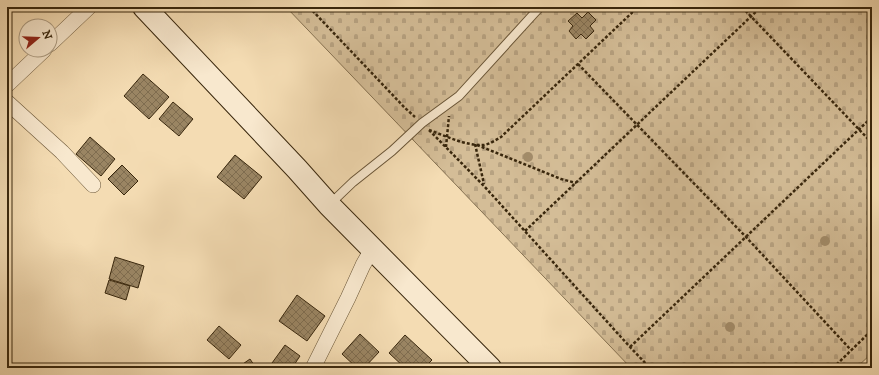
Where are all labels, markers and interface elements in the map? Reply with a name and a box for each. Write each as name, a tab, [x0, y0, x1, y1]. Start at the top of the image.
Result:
north arrow	[18, 18, 58, 58]
text: N	[38, 29, 55, 42]

